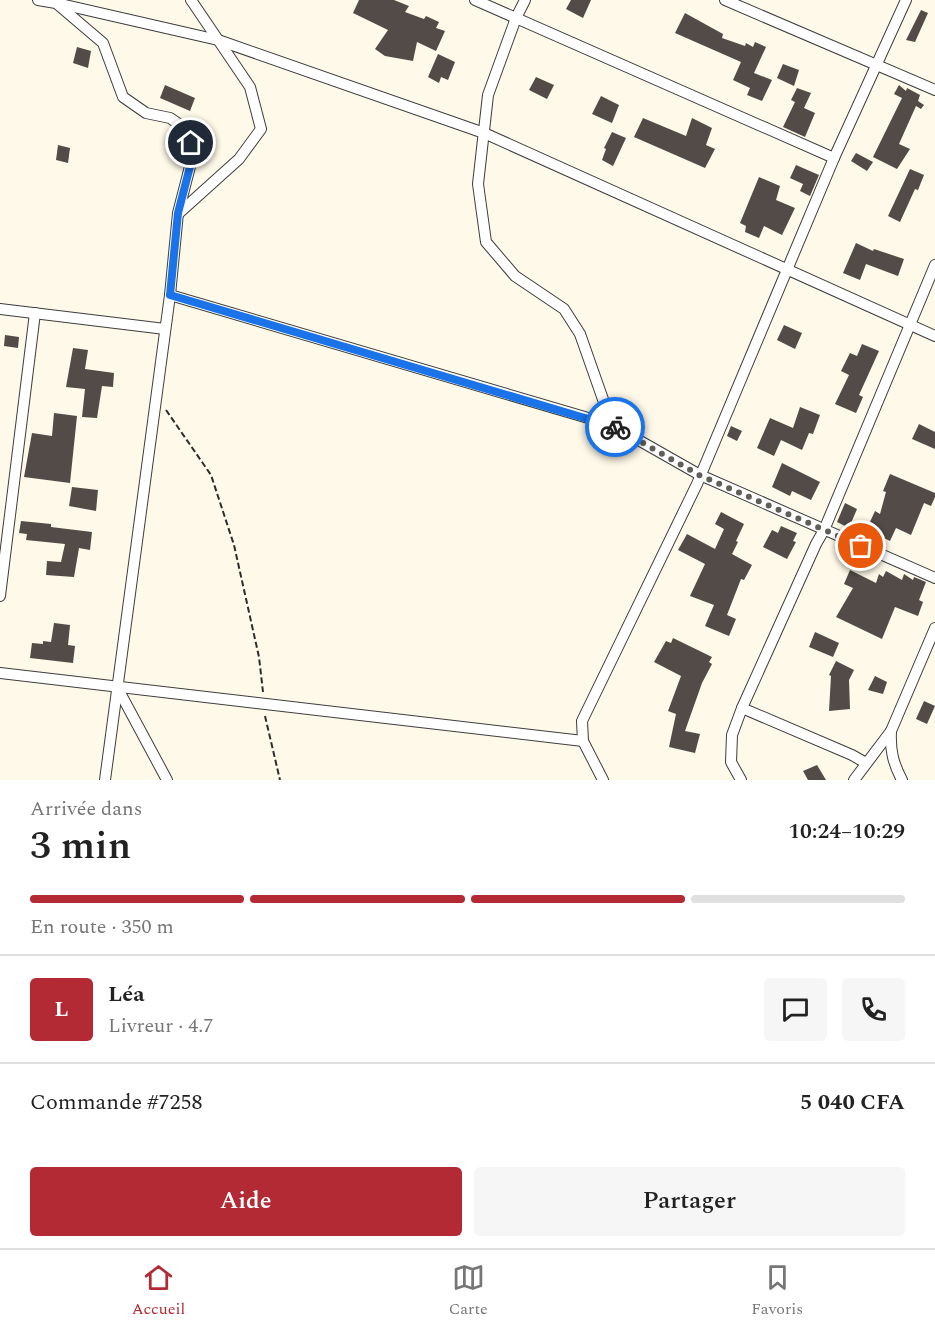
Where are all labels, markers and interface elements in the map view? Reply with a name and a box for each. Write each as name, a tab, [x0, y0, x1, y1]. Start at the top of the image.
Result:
pin	[165, 117, 216, 168]
icon: home	[174, 126, 207, 159]
courier	[585, 397, 645, 457]
icon: bike	[599, 411, 632, 444]
pin	[835, 520, 886, 571]
icon: bag	[844, 529, 877, 562]
text: Arrivée dans	[30, 794, 142, 824]
text: 10:24–10:29	[788, 815, 905, 848]
text: 3 min	[30, 817, 131, 876]
text: En route · 350 m	[30, 912, 174, 942]
text: Léa	[108, 978, 145, 1011]
button: chat	[764, 978, 827, 1041]
button: phone	[842, 978, 905, 1041]
text: L	[54, 993, 69, 1026]
text: Livreur · 4.7	[108, 1011, 213, 1041]
text: Commande #7258	[30, 1086, 203, 1119]
text: 5 040 CFA	[800, 1086, 905, 1119]
button: Aide	[30, 1167, 462, 1236]
button: Partager	[474, 1167, 905, 1236]
tab: Accueil	[132, 1261, 185, 1321]
tab: Carte	[449, 1261, 488, 1321]
tab: Favoris	[751, 1261, 803, 1321]

